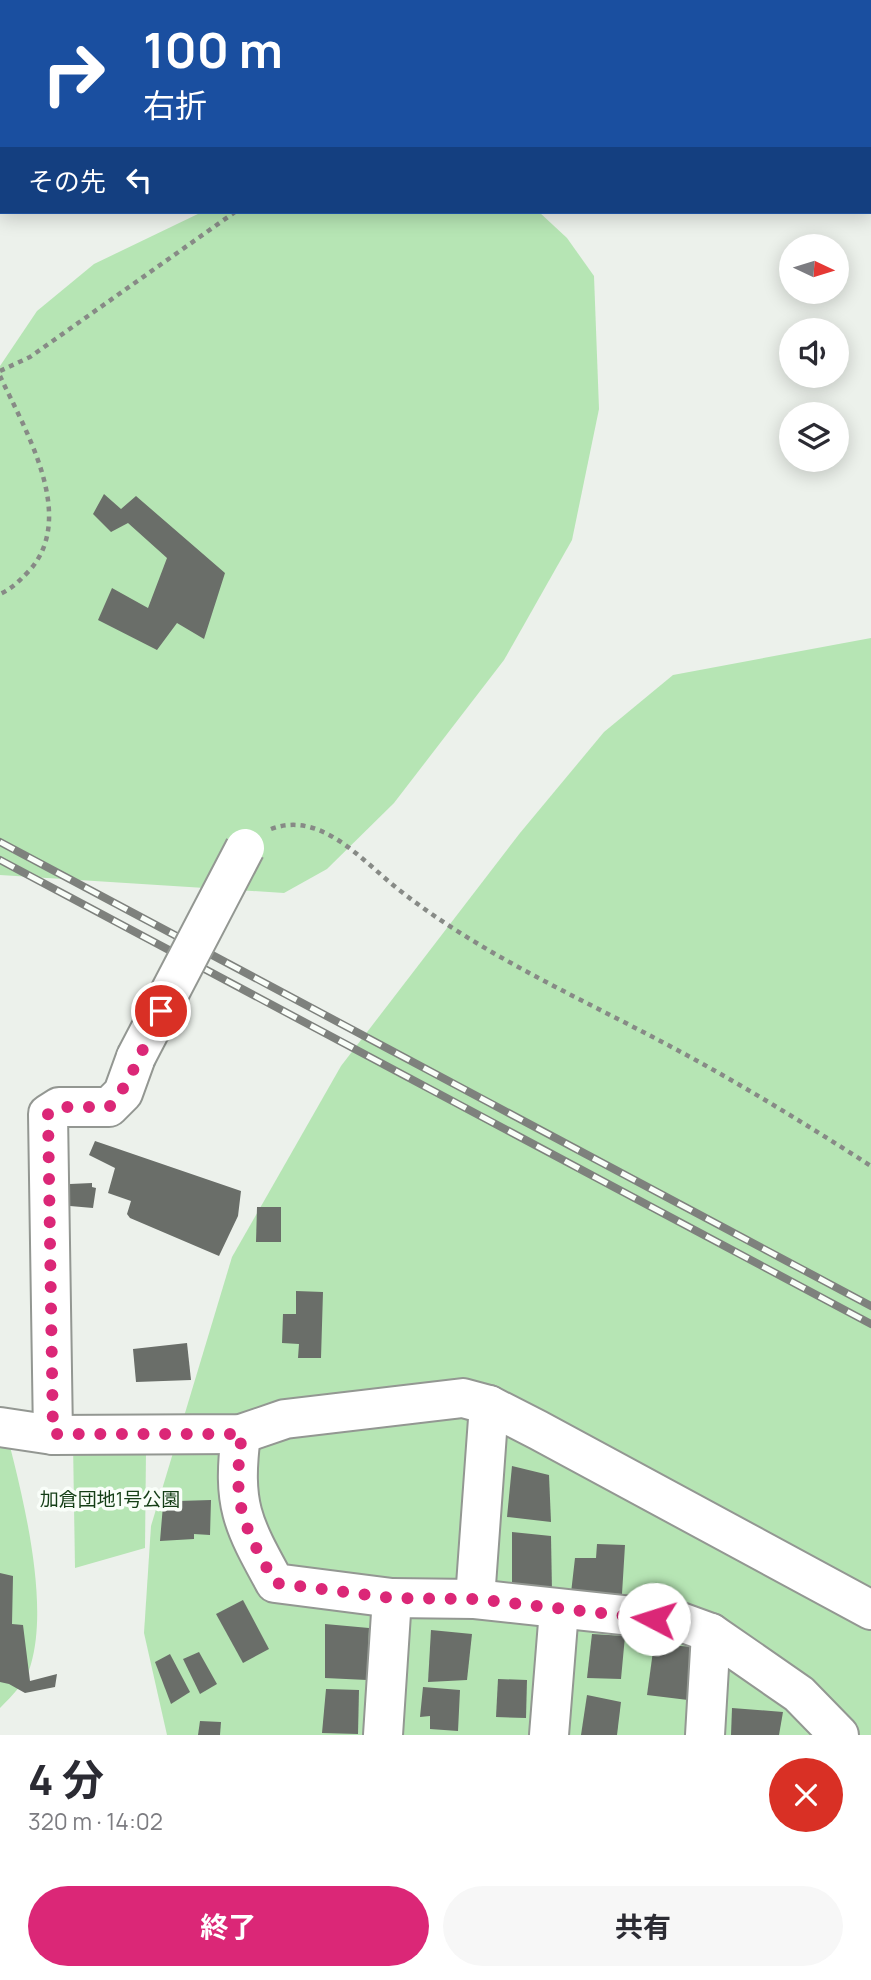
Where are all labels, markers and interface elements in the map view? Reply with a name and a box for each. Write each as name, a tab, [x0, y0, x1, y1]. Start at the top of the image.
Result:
text: 100 m	[143, 16, 283, 83]
icon: right	[28, 28, 119, 119]
text: 右折	[143, 83, 207, 127]
icon: left	[120, 161, 158, 199]
text: その先	[28, 163, 106, 199]
north arrow	[779, 234, 849, 304]
map controls	[779, 234, 849, 472]
button: sound	[779, 318, 849, 388]
button: layers	[779, 402, 849, 472]
pin	[131, 981, 191, 1041]
icon: arrive	[142, 992, 180, 1030]
park label: 加倉団地1号公園	[40, 1486, 180, 1512]
position arrow	[617, 1582, 691, 1656]
text: 4 分	[28, 1750, 104, 1808]
button: close	[769, 1758, 843, 1832]
text: 320 m · 14:02	[28, 1805, 163, 1837]
button: 終了	[28, 1886, 429, 1966]
button: 共有	[443, 1886, 843, 1966]

